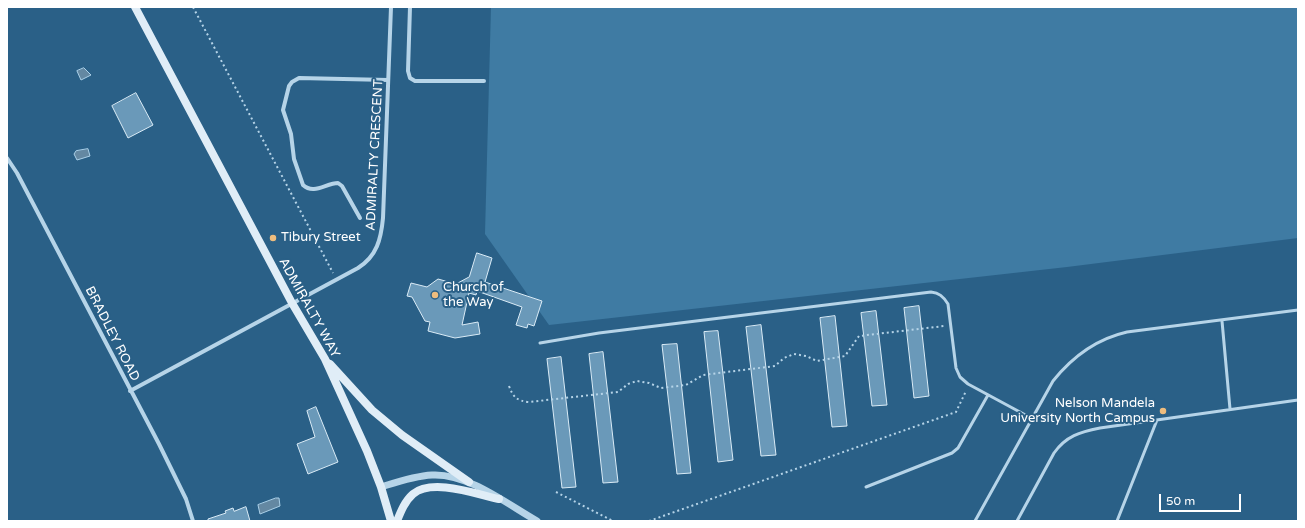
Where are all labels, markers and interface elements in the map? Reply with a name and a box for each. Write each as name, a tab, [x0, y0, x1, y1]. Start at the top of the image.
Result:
street label: ADMIRALTY CRESCENT	[363, 79, 387, 231]
place label: Tibury Street	[281, 230, 361, 246]
marker: Tibury Street	[268, 233, 278, 243]
street label: ADMIRALTY WAY	[275, 255, 343, 361]
place label: Church of the Way	[443, 280, 504, 311]
street label: BRADLEY ROAD	[81, 284, 143, 384]
marker: Church of the Way	[430, 290, 440, 300]
place label: Nelson Mandela University North Campus	[1000, 396, 1155, 427]
marker: Nelson Mandela University North Campus	[1158, 406, 1168, 416]
scale bar	[1161, 486, 1243, 512]
text: 50 m	[1166, 494, 1195, 508]

